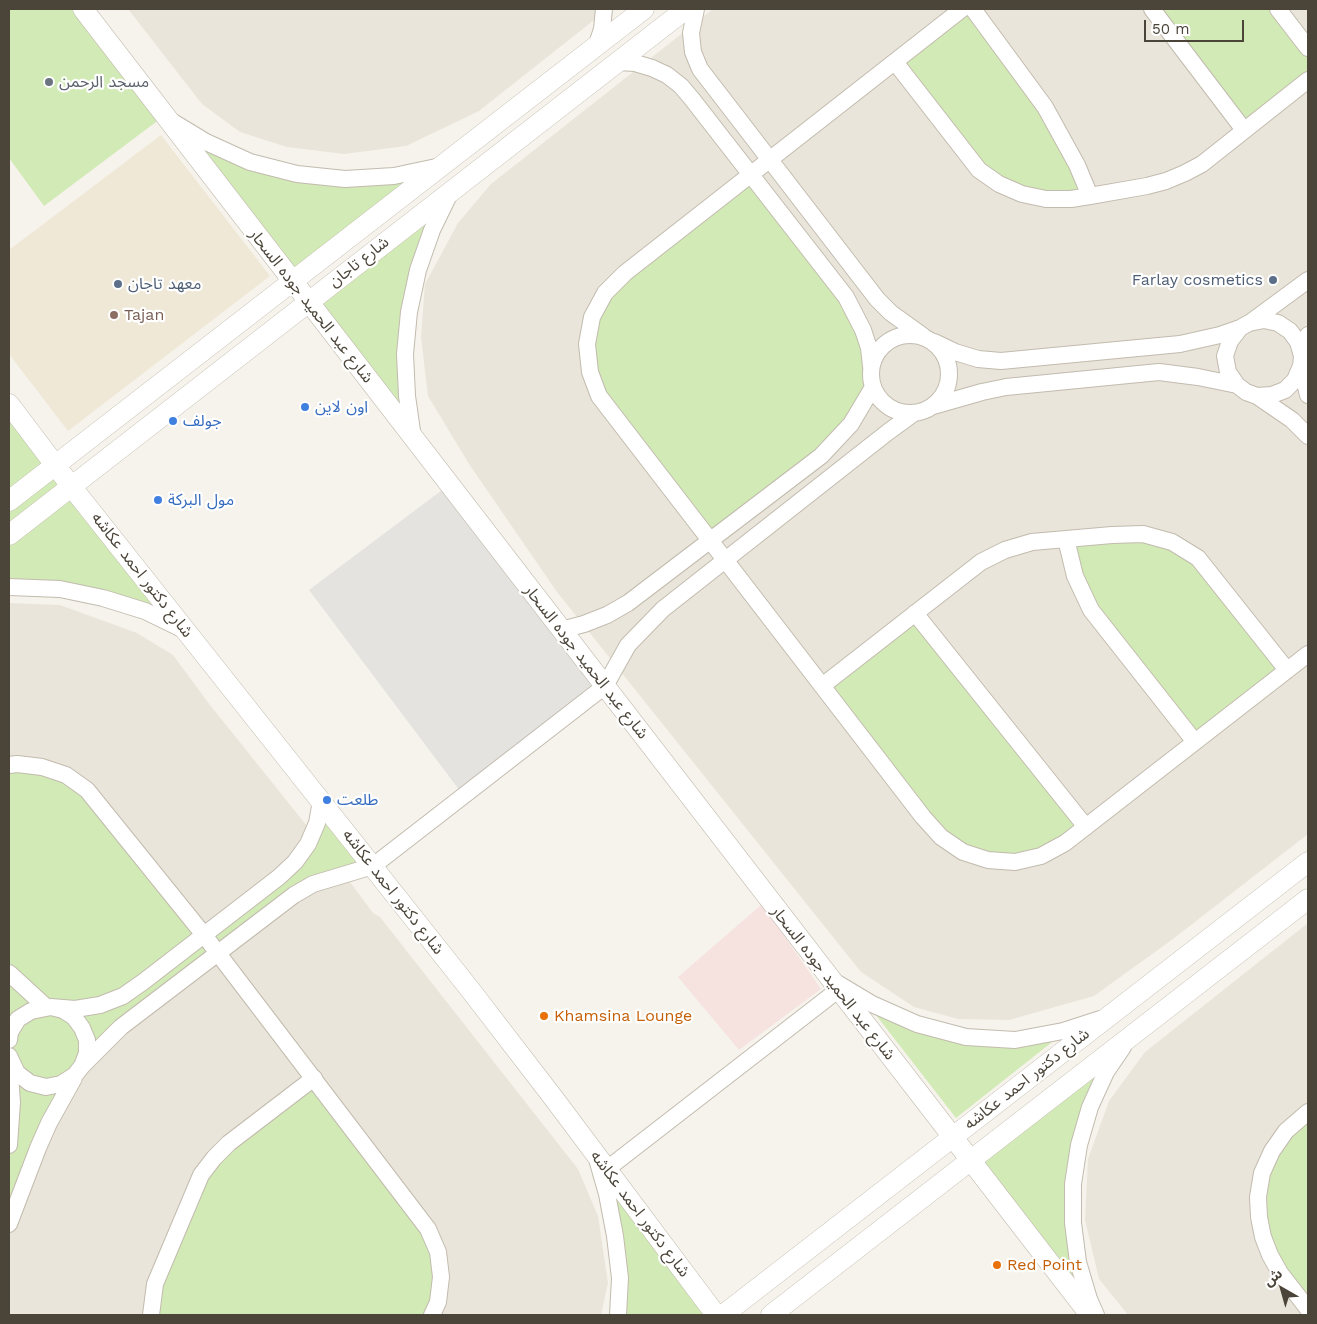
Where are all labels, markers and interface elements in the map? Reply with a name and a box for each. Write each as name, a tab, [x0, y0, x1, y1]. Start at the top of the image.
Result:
scale bar	[1147, 10, 1247, 42]
text: 50 m	[1152, 20, 1189, 38]
place label: مسجد الرحمن	[59, 72, 149, 92]
marker: مسجد الرحمن	[43, 76, 55, 88]
street label: شارع عبد الحميد جوده السحار	[245, 225, 377, 387]
street label: شارع تاجان	[325, 233, 393, 291]
place label: Farlay cosmetics	[1132, 270, 1263, 290]
place label: معهد تاجان	[128, 274, 201, 294]
marker: Farlay cosmetics	[1267, 274, 1279, 286]
marker: معهد تاجان	[112, 278, 124, 290]
place label: Tajan	[124, 305, 164, 325]
marker: Tajan	[108, 309, 120, 321]
place label: اون لاين	[315, 397, 368, 417]
marker: اون لاين	[299, 401, 311, 413]
place label: جولف	[183, 411, 222, 431]
marker: جولف	[167, 415, 179, 427]
place label: مول البركة	[168, 490, 234, 510]
marker: مول البركة	[152, 494, 164, 506]
street label: شارع دكتور احمد عكاشه	[87, 509, 197, 641]
street label: شارع عبد الحميد جوده السحار	[520, 581, 652, 743]
place label: طلعت	[337, 790, 378, 810]
marker: طلعت	[321, 794, 333, 806]
street label: شارع دكتور احمد عكاشه	[338, 826, 448, 958]
street label: شارع عبد الحميد جوده السحار	[767, 902, 899, 1064]
place label: Khamsina Lounge	[554, 1006, 692, 1026]
marker: Khamsina Lounge	[538, 1010, 550, 1022]
street label: شارع دكتور احمد عكاشه	[961, 1024, 1093, 1134]
street label: شارع دكتور احمد عكاشه	[586, 1147, 694, 1281]
place label: Red Point	[1007, 1255, 1082, 1275]
marker: Red Point	[991, 1259, 1003, 1271]
north arrow	[1257, 1264, 1307, 1314]
text: ش	[1260, 1265, 1285, 1289]

